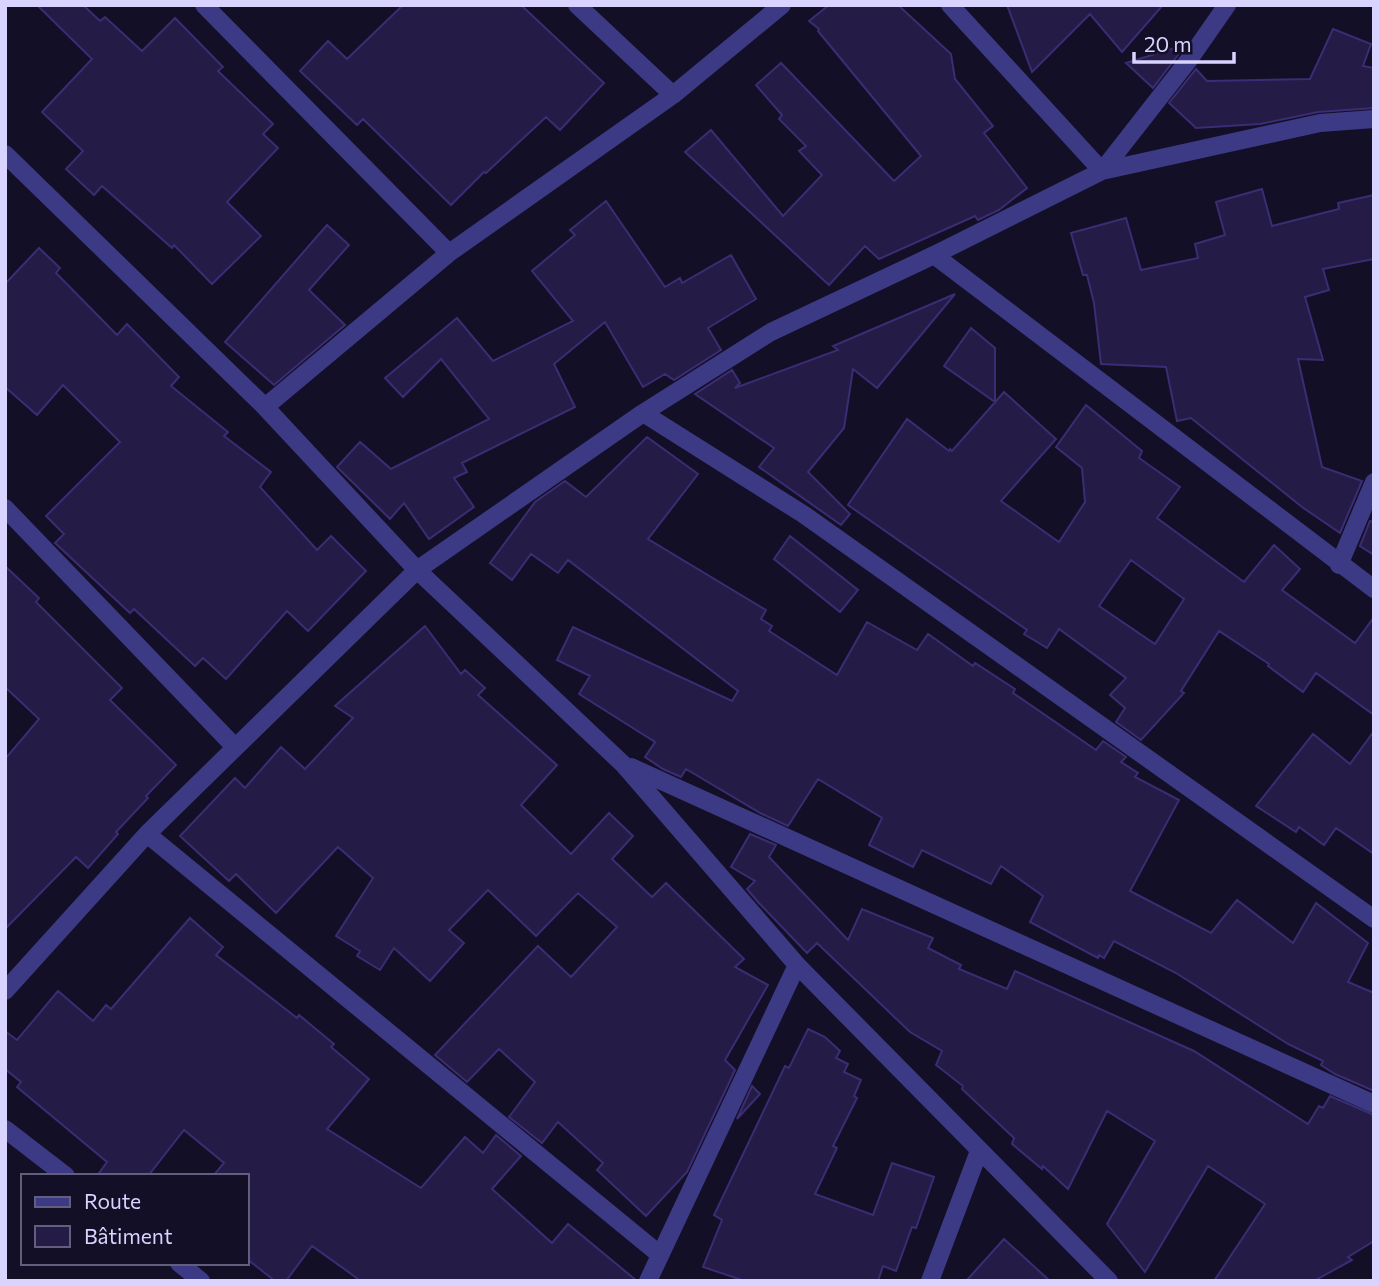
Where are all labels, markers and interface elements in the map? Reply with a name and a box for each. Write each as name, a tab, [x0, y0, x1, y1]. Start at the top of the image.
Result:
scale bar	[1134, 21, 1234, 65]
text: 20 m	[1144, 31, 1192, 56]
legend	[21, 1174, 248, 1265]
text: Route	[84, 1188, 141, 1213]
text: Bâtiment	[84, 1223, 173, 1248]

